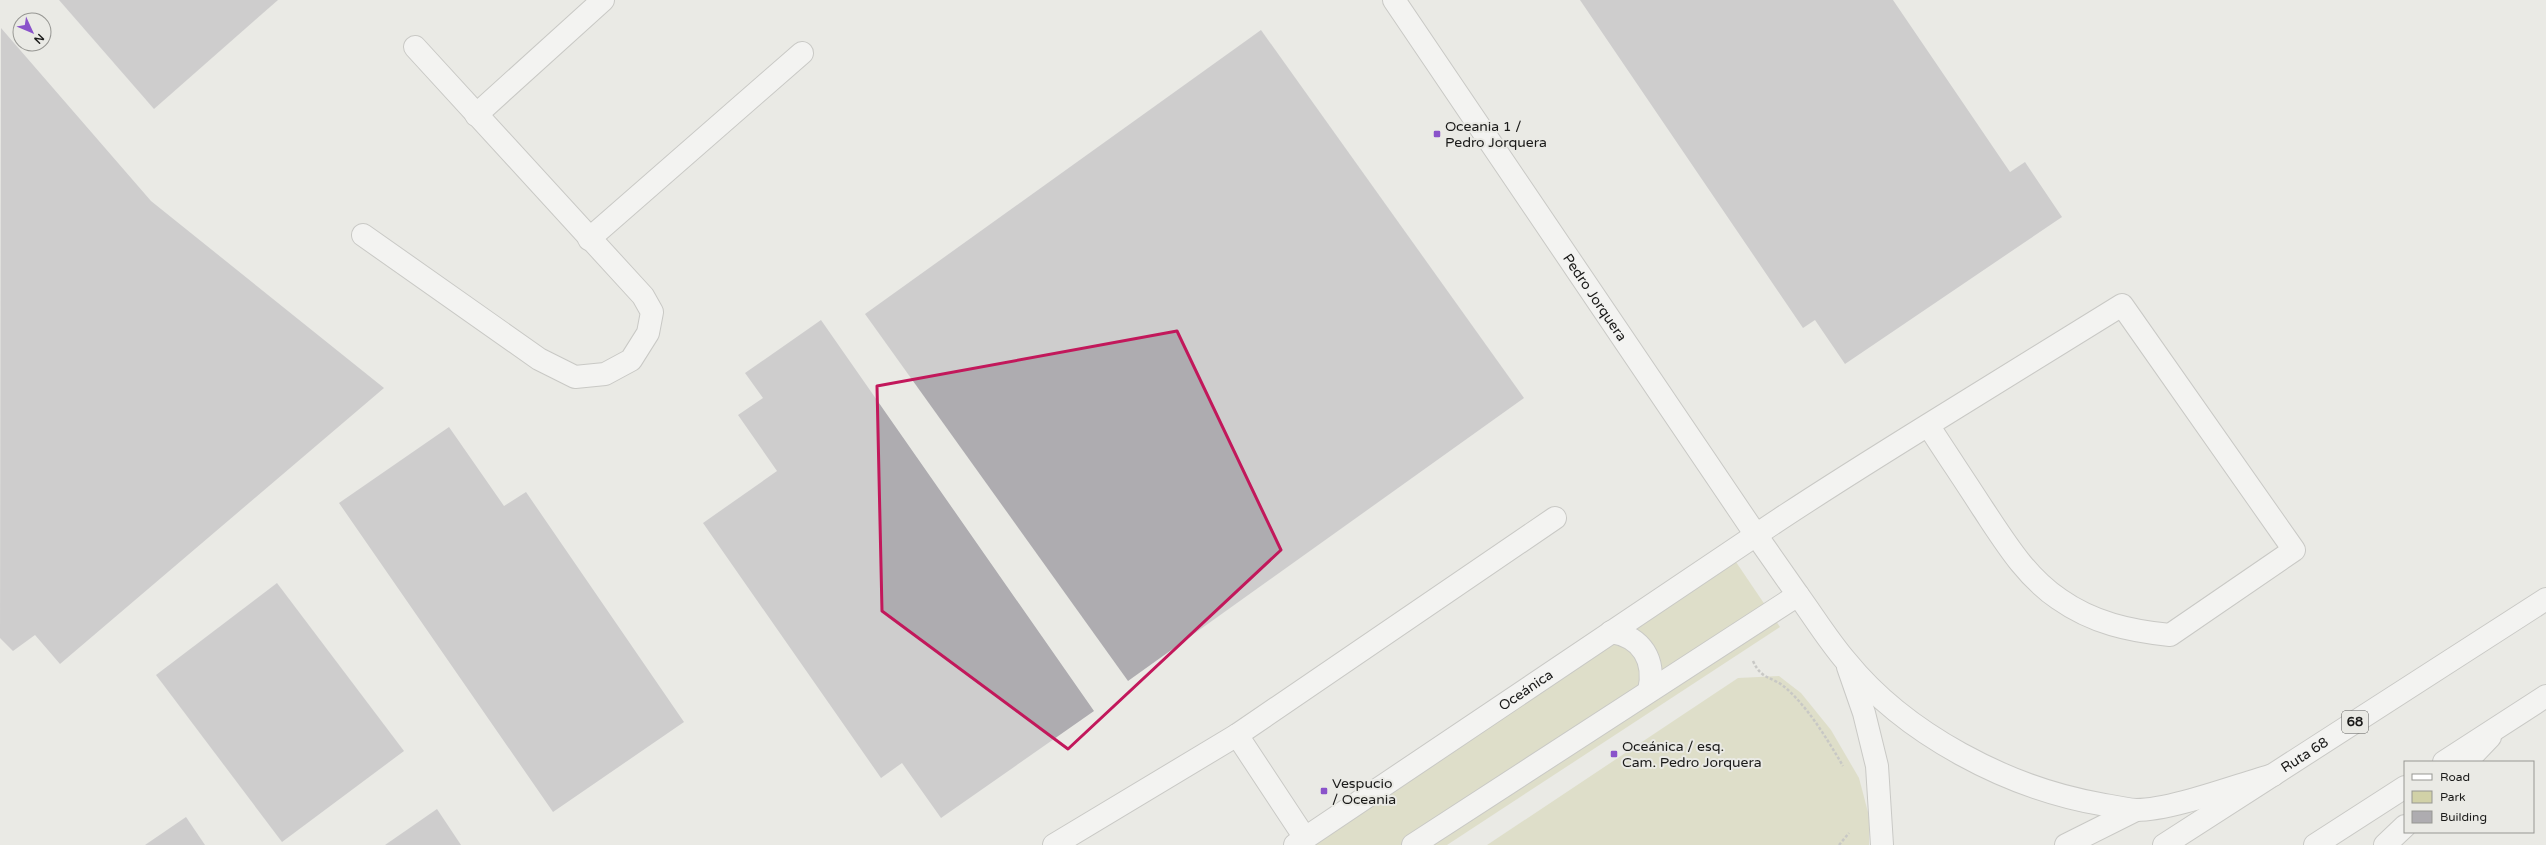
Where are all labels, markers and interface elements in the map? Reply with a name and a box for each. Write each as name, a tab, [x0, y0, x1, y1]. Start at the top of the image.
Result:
north arrow	[12, 12, 52, 52]
text: N	[31, 31, 47, 46]
place label: Oceania 1 / Pedro Jorquera	[1445, 118, 1547, 151]
marker: Oceania 1 / Pedro Jorquera	[1432, 129, 1442, 139]
street label: Pedro Jorquera	[1560, 250, 1631, 344]
street label: Oceánica	[1495, 666, 1556, 714]
road number: 68	[2342, 711, 2368, 733]
street label: Ruta 68	[2278, 733, 2331, 776]
place label: Oceánica / esq. Cam. Pedro Jorquera	[1622, 738, 1762, 771]
marker: Oceánica / esq. Cam. Pedro Jorquera	[1609, 749, 1619, 759]
legend	[2404, 761, 2534, 833]
text: Road	[2440, 770, 2470, 784]
place label: Vespucio / Oceania	[1332, 775, 1396, 808]
marker: Vespucio / Oceania	[1319, 786, 1329, 796]
text: Park	[2440, 790, 2466, 804]
text: Building	[2440, 810, 2487, 824]

